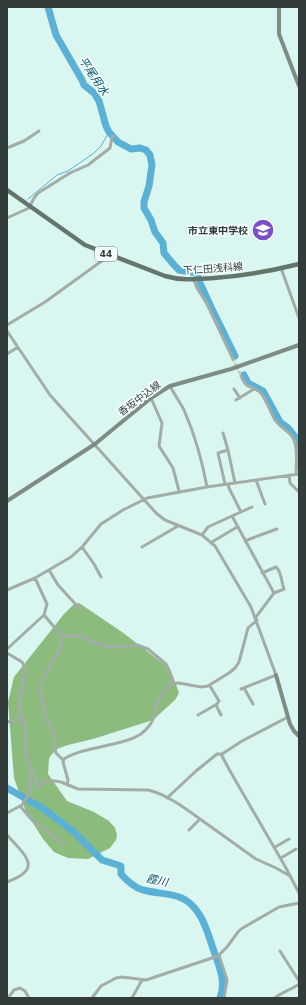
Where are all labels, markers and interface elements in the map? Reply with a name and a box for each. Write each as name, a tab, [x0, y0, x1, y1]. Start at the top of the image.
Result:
water label: 平尾用水	[76, 54, 112, 99]
school or university icon: 市立東中学校	[250, 217, 276, 243]
place label: 市立東中学校	[188, 225, 248, 236]
road number: 44	[95, 247, 117, 261]
street label: 下仁田浅科線	[183, 261, 243, 276]
street label: 香坂中込線	[116, 379, 163, 418]
water label: 霞川	[145, 872, 170, 889]

